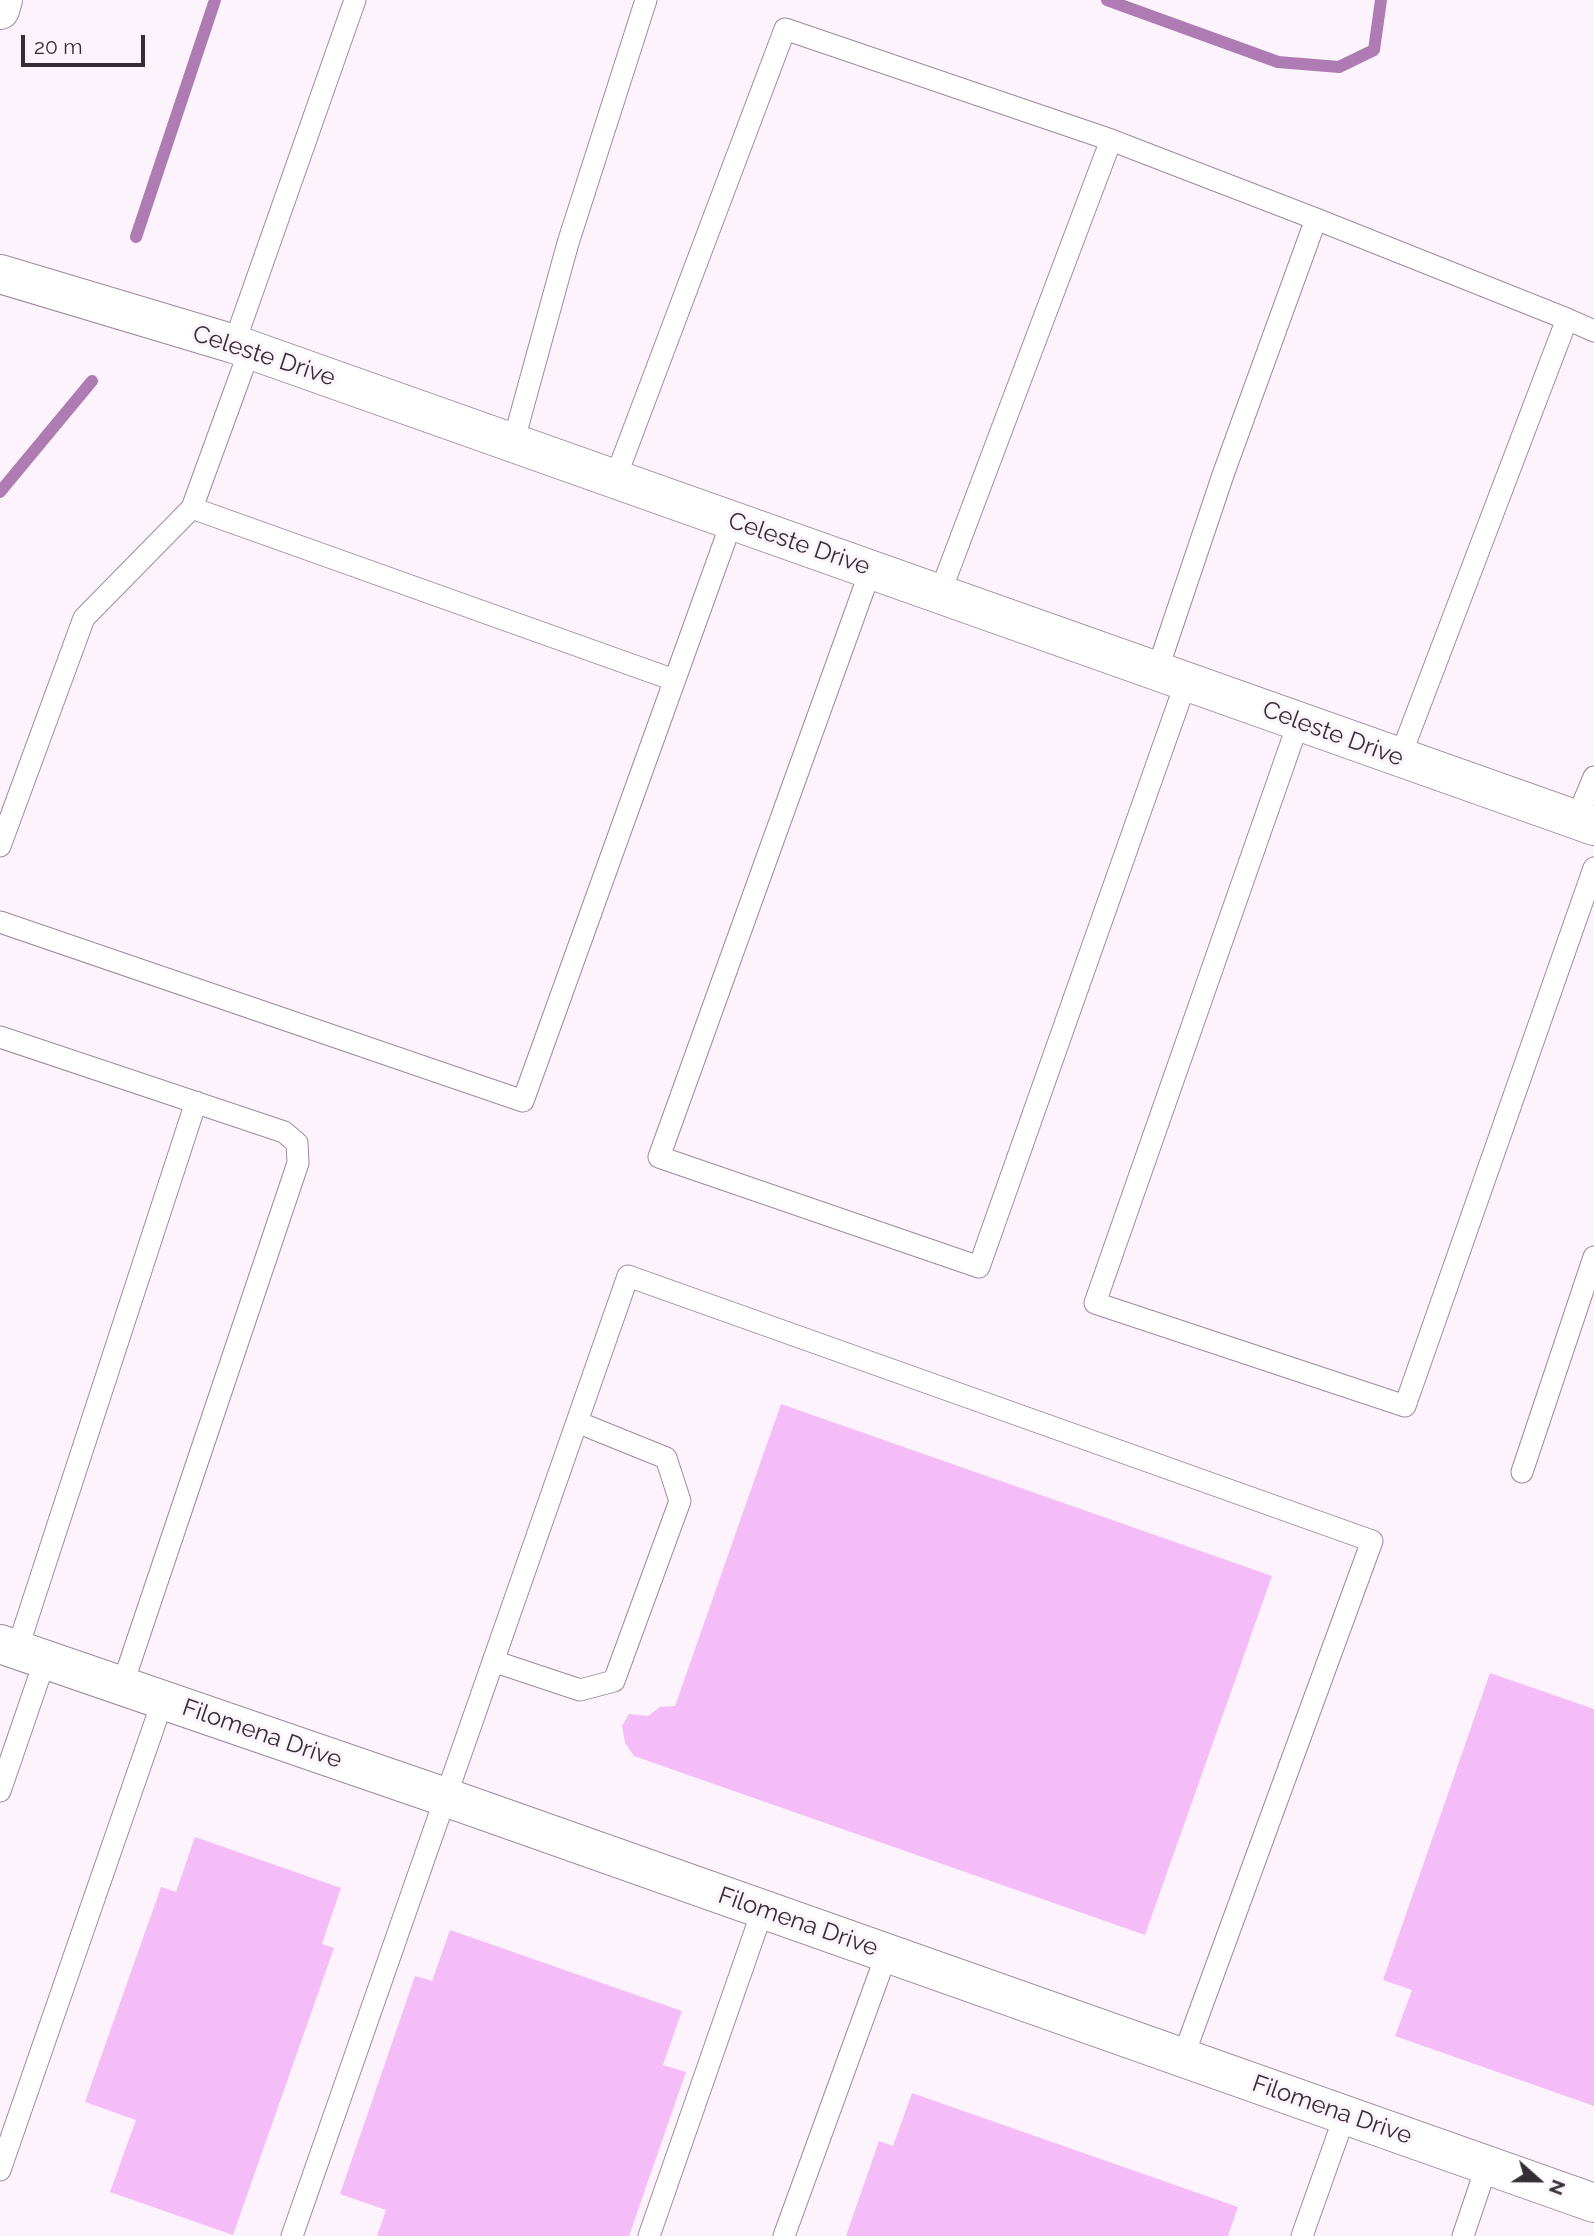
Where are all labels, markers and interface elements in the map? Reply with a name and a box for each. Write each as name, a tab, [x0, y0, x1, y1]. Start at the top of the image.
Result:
scale bar	[24, 21, 149, 65]
text: 20 m	[34, 34, 82, 59]
street label: Celeste Drive	[189, 319, 339, 393]
street label: Celeste Drive	[724, 506, 874, 582]
street label: Celeste Drive	[1259, 695, 1407, 773]
street label: Filomena Drive	[178, 1693, 346, 1775]
street label: Filomena Drive	[714, 1881, 882, 1963]
street label: Filomena Drive	[1248, 2069, 1416, 2151]
north arrow	[1503, 2145, 1573, 2215]
text: N	[1545, 2177, 1570, 2198]

